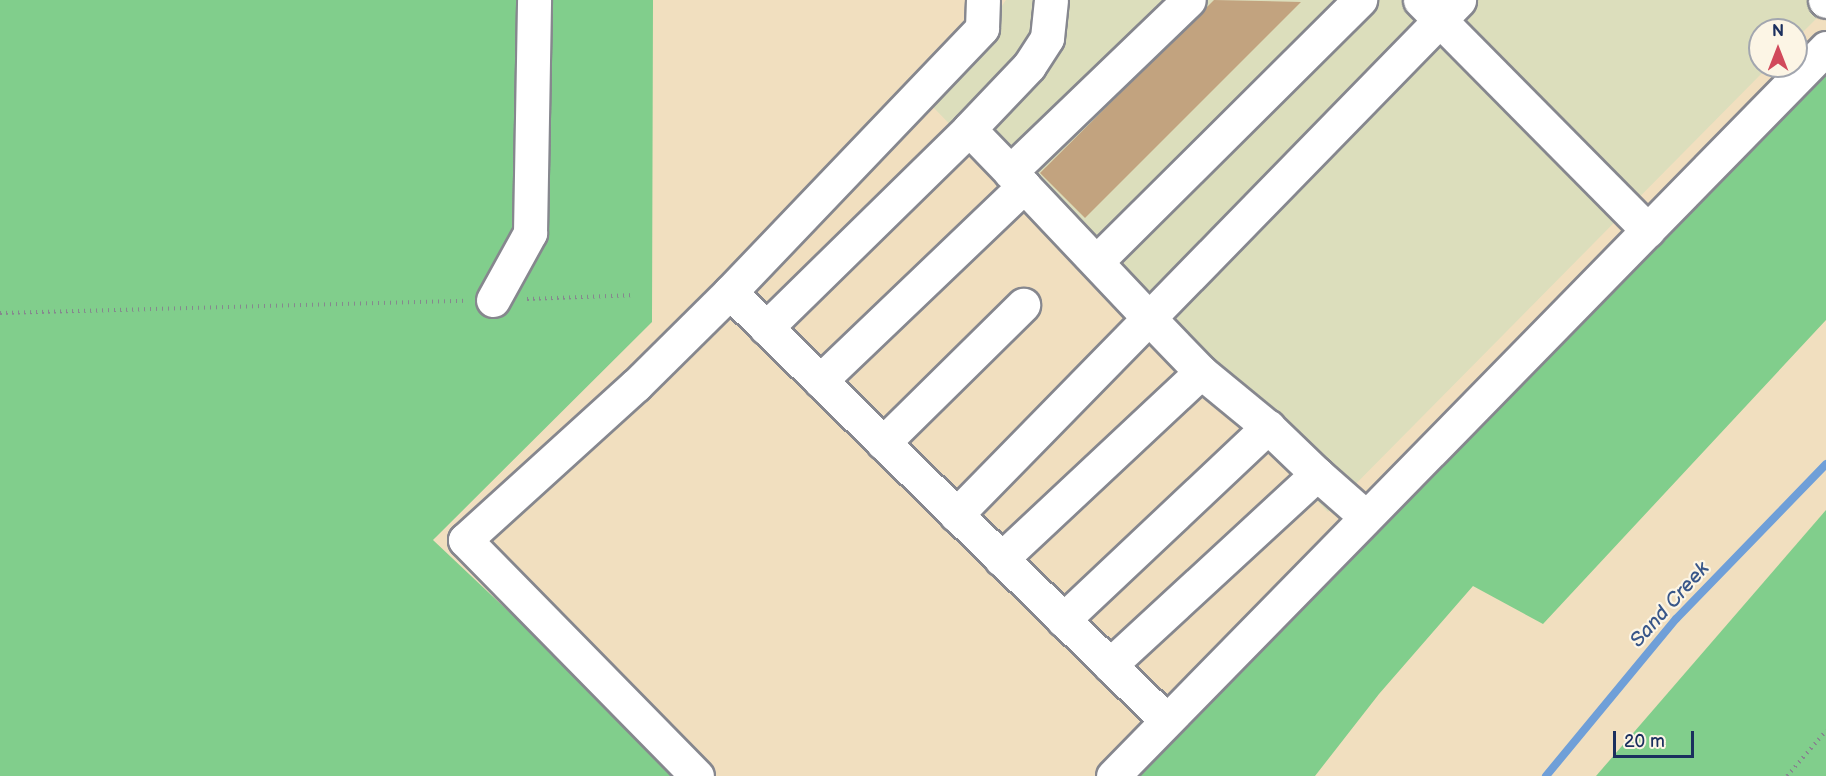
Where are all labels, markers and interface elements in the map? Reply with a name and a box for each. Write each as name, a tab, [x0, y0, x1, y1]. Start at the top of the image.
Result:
north arrow	[1748, 18, 1808, 78]
text: N	[1772, 22, 1784, 41]
water label: Sand Creek	[1625, 557, 1715, 653]
scale bar	[1616, 719, 1697, 757]
text: 20 m	[1624, 731, 1665, 752]

